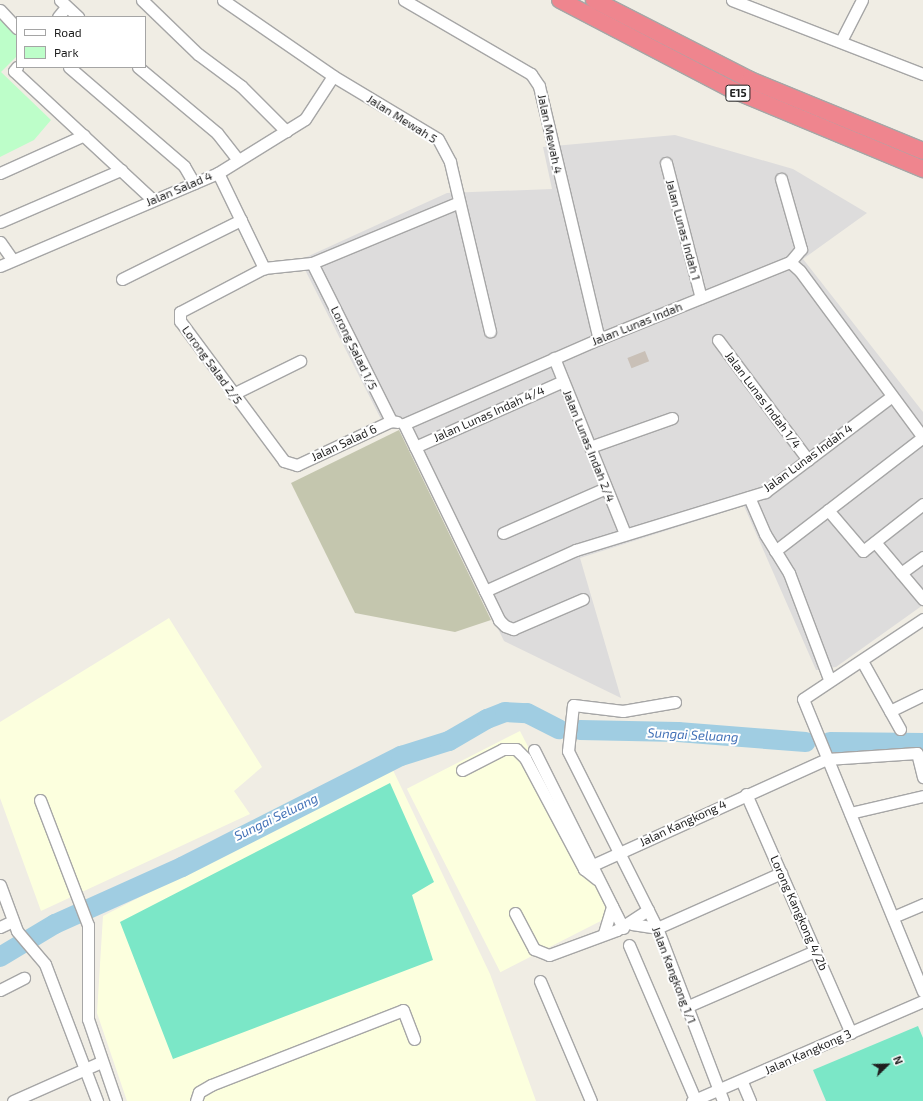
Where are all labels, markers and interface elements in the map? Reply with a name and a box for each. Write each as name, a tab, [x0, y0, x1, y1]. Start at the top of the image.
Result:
legend	[16, 16, 146, 68]
text: Road	[54, 25, 82, 39]
text: Park	[54, 45, 79, 59]
road number: E15	[725, 84, 751, 102]
street label: Jalan Mewah 5	[364, 92, 440, 146]
street label: Jalan Mewah 4	[535, 93, 565, 175]
street label: Jalan Salad 4	[144, 169, 214, 209]
street label: Jalan Lunas Indah 1	[663, 178, 703, 282]
street label: Jalan Lunas Indah	[590, 299, 684, 349]
street label: Lorong Salad 1/5	[328, 304, 380, 392]
street label: Lorong Salad 2/5	[179, 323, 245, 407]
street label: Jalan Lunas Indah 1/4	[722, 349, 804, 451]
street label: Jalan Lunas Indah 4/4	[431, 383, 547, 445]
street label: Jalan Lunas Indah 2/4	[560, 388, 618, 504]
street label: Jalan Lunas Indah 4	[761, 421, 855, 495]
street label: Jalan Salad 6	[309, 422, 379, 464]
water label: Sungai Seluang	[647, 725, 739, 745]
water label: Sungai Seluang	[232, 790, 320, 844]
street label: Jalan Kangkong 4	[637, 797, 729, 849]
street label: Lorong Kangkong 4/2b	[767, 853, 831, 973]
street label: Jalan Kangkong 1/1	[649, 924, 699, 1026]
street label: Jalan Kangkong 3	[762, 1026, 854, 1078]
north arrow	[867, 1045, 907, 1085]
text: N	[891, 1054, 906, 1066]

